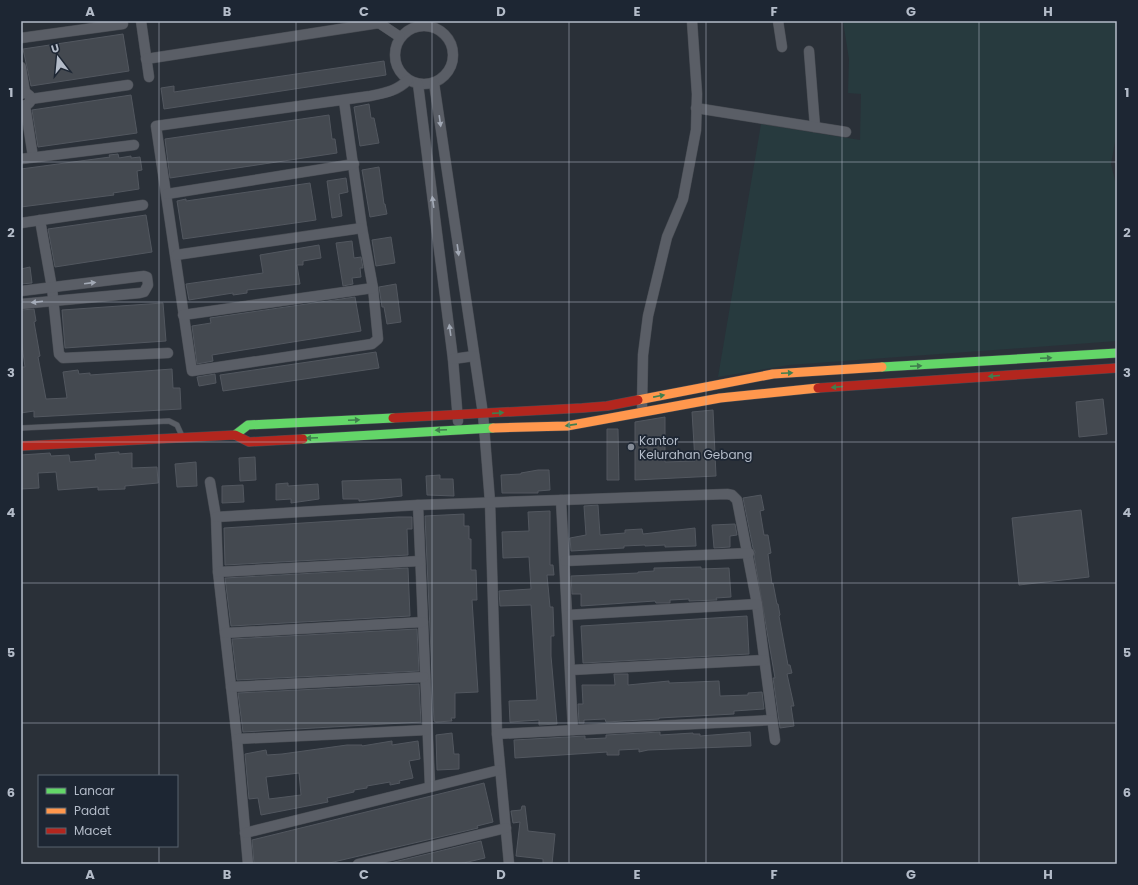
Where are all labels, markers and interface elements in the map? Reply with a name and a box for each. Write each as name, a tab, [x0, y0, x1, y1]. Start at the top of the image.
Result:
text: A	[85, 2, 95, 21]
text: B	[223, 2, 232, 21]
text: C	[359, 2, 369, 21]
text: D	[496, 2, 506, 21]
text: E	[633, 2, 641, 21]
text: F	[770, 2, 778, 21]
text: G	[906, 2, 916, 21]
text: H	[1043, 2, 1053, 21]
north arrow	[38, 38, 78, 78]
text: U	[49, 40, 61, 57]
text: 1	[9, 83, 13, 102]
text: 1	[1125, 83, 1129, 102]
one-way arrow	[437, 115, 443, 127]
one-way arrow	[429, 195, 436, 208]
text: 2	[7, 223, 15, 242]
text: 2	[1123, 223, 1131, 242]
one-way arrow	[455, 244, 461, 256]
one-way arrow	[84, 280, 96, 286]
one-way arrow	[31, 298, 43, 305]
one-way arrow	[447, 324, 453, 336]
one-way arrow	[1040, 354, 1052, 361]
one-way arrow	[910, 362, 922, 369]
text: 3	[7, 363, 15, 382]
text: 3	[1123, 363, 1131, 382]
one-way arrow	[781, 370, 793, 377]
one-way arrow	[988, 373, 1000, 379]
one-way arrow	[831, 384, 843, 390]
one-way arrow	[652, 392, 665, 398]
one-way arrow	[492, 410, 505, 416]
one-way arrow	[348, 417, 360, 424]
one-way arrow	[565, 422, 577, 428]
one-way arrow	[435, 427, 447, 434]
place label: Kantor Kelurahan Gebang	[639, 432, 752, 463]
one-way arrow	[305, 435, 318, 441]
marker: Kantor Kelurahan Gebang	[626, 442, 636, 452]
text: 4	[7, 503, 16, 522]
text: 4	[1123, 503, 1132, 522]
text: 5	[7, 643, 15, 662]
text: 5	[1123, 643, 1131, 662]
legend	[38, 775, 178, 847]
text: Lancar	[74, 782, 115, 799]
text: 6	[7, 783, 15, 802]
text: 6	[1123, 783, 1131, 802]
text: Padat	[74, 802, 110, 819]
text: Macet	[74, 822, 112, 839]
text: A	[85, 865, 95, 884]
text: B	[223, 865, 232, 884]
text: C	[359, 865, 369, 884]
text: D	[496, 865, 506, 884]
text: E	[633, 865, 641, 884]
text: F	[770, 865, 778, 884]
text: G	[906, 865, 916, 884]
text: H	[1043, 865, 1053, 884]

